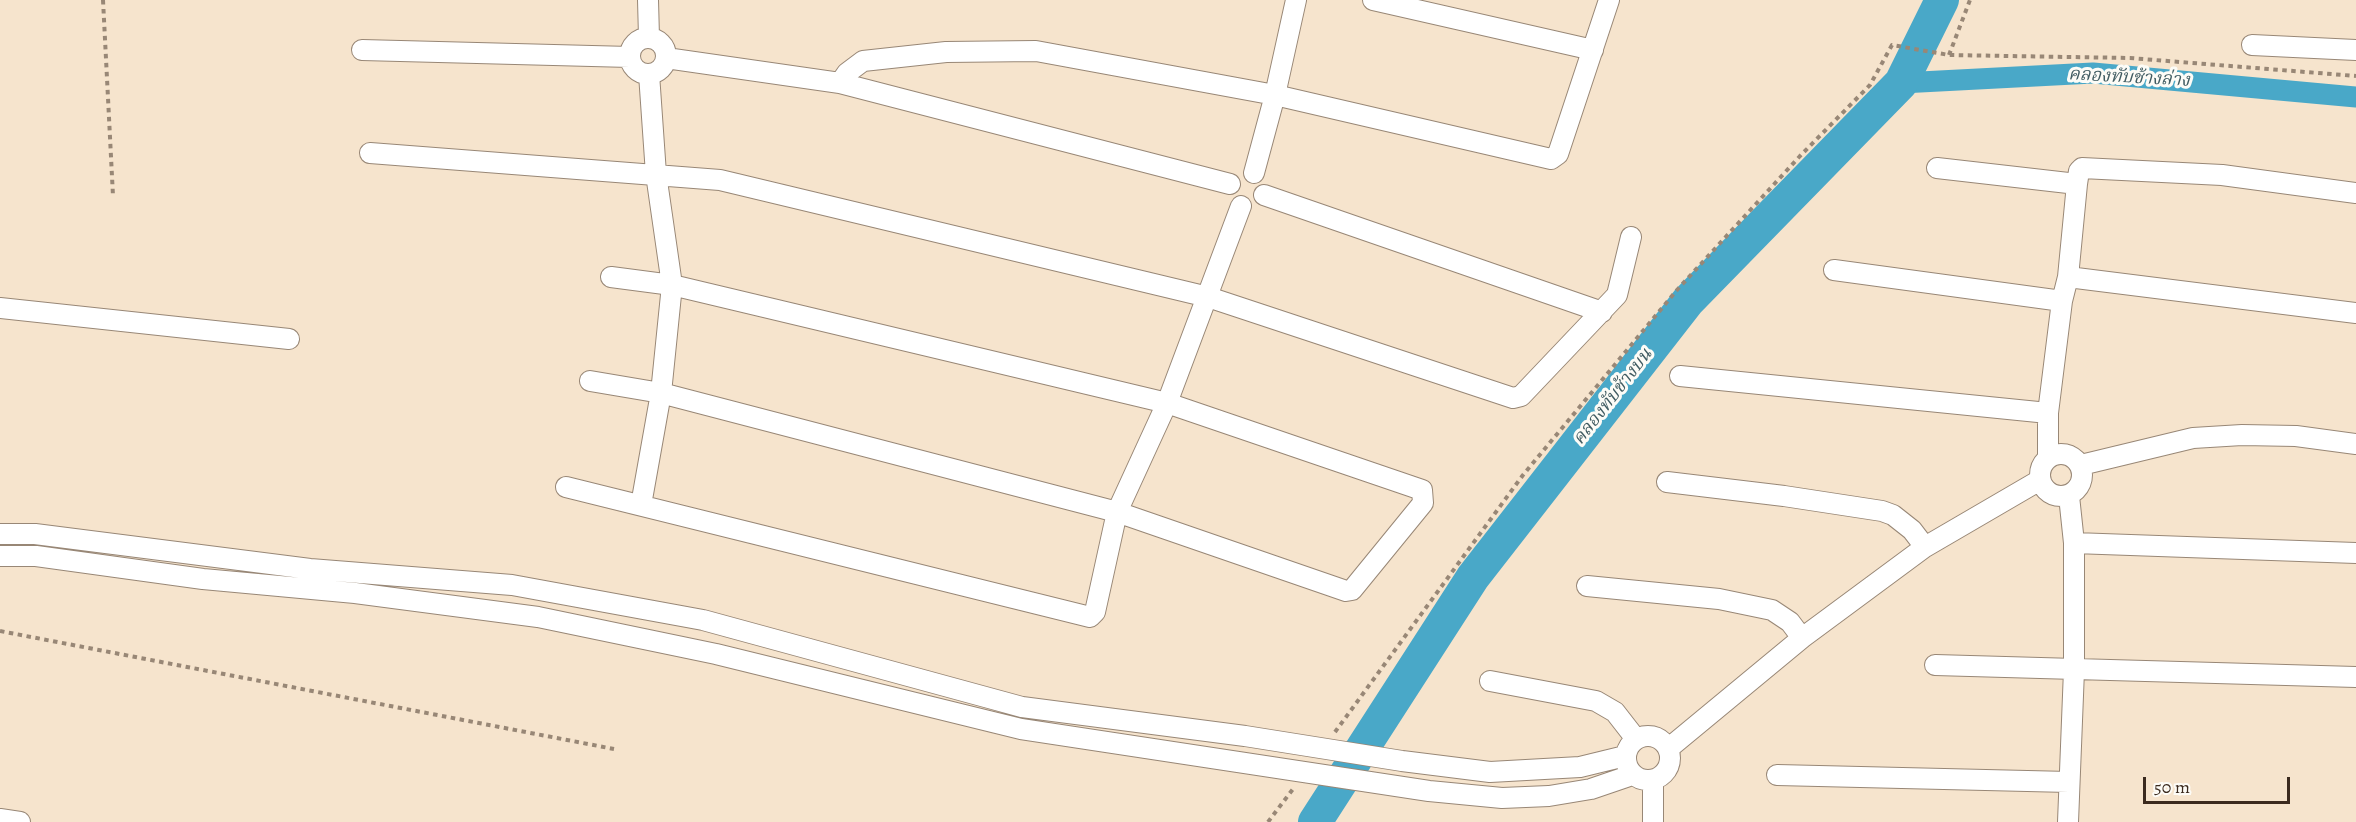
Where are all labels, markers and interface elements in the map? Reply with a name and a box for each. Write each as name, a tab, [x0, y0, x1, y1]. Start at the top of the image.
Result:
water label: คลองทับช้างล่าง	[2068, 64, 2190, 92]
water label: คลองทับช้างบน	[1569, 345, 1657, 449]
scale bar	[2146, 765, 2293, 803]
text: 50 m	[2154, 775, 2190, 799]

